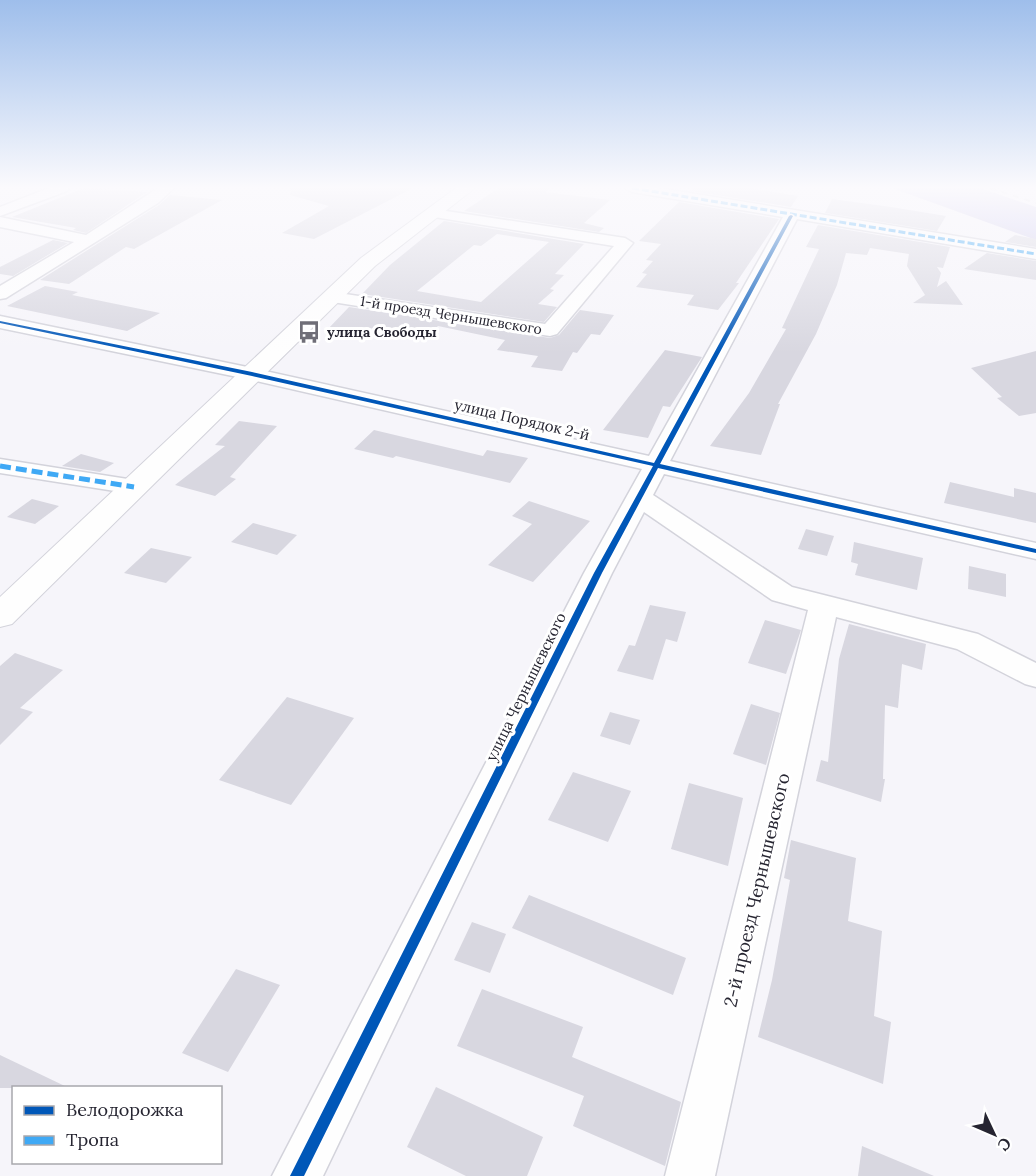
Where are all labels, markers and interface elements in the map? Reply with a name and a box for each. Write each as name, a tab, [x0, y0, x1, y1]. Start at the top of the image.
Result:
street label: 1-й проезд Чернышевского	[359, 292, 543, 338]
bus stop icon: улица Свободы	[296, 319, 322, 345]
place label: улица Свободы	[327, 323, 437, 341]
street label: улица Порядок 2-й	[453, 395, 592, 444]
street label: улица Чернышевского	[481, 609, 570, 764]
street label: 2-й проезд Чернышевского	[718, 771, 795, 1009]
legend	[12, 1086, 222, 1164]
text: Велодорожка	[66, 1098, 184, 1121]
north arrow	[964, 1104, 1024, 1164]
text: Тропа	[66, 1128, 119, 1151]
text: С	[994, 1134, 1016, 1155]

